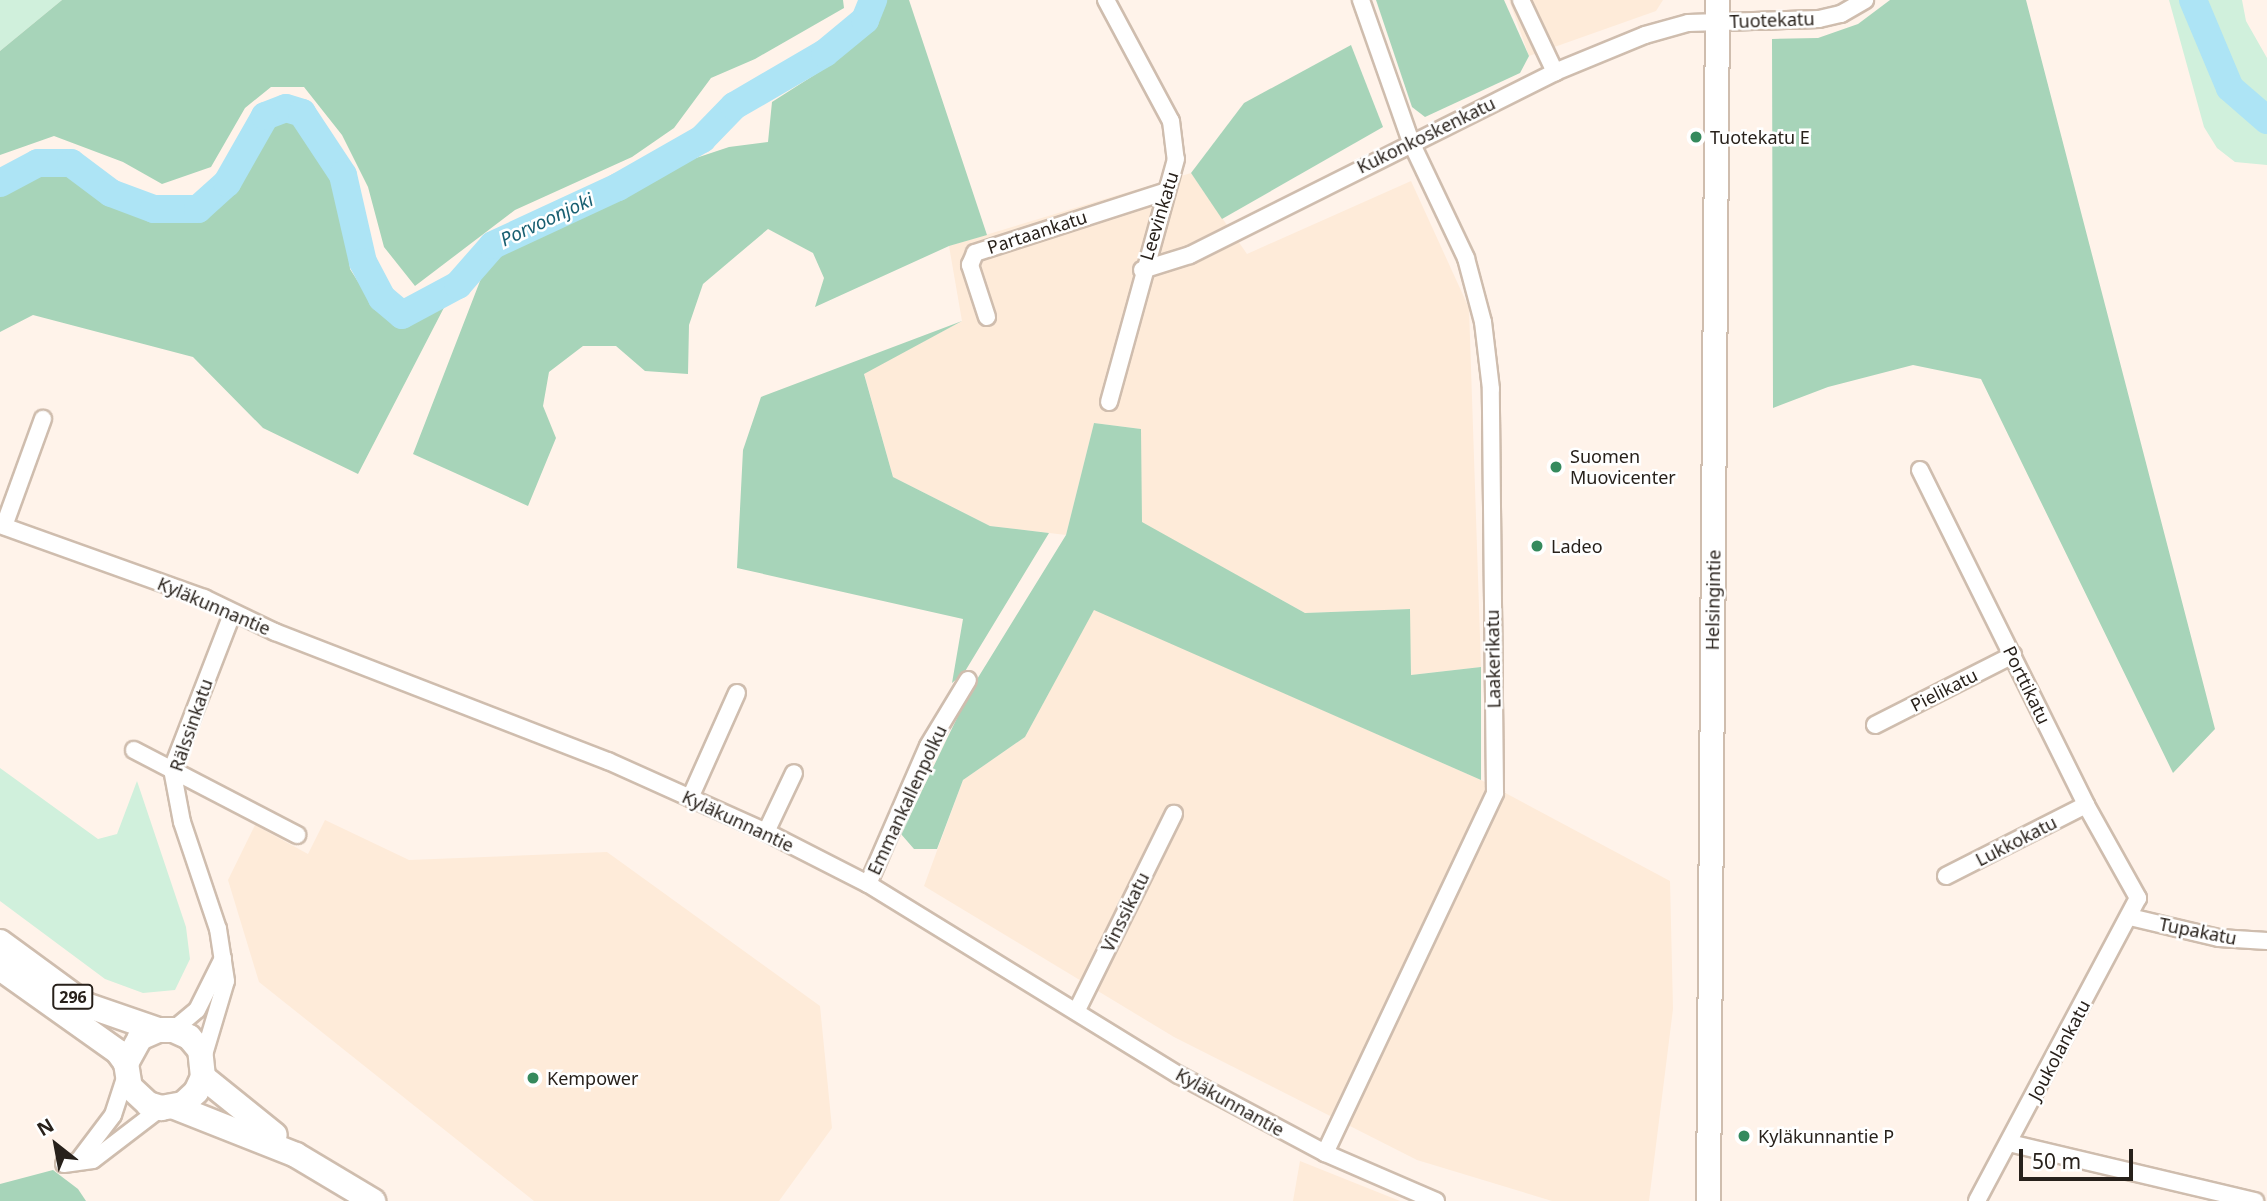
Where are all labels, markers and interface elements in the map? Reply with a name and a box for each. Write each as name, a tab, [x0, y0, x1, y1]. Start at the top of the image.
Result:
street label: Tuotekatu	[1729, 8, 1815, 32]
street label: Kukonkoskenkatu	[1353, 92, 1499, 178]
place label: Tuotekatu E	[1710, 126, 1810, 148]
marker: Tuotekatu E	[1688, 129, 1704, 145]
street label: Leevinkatu	[1135, 169, 1183, 263]
water label: Porvoonjoki	[497, 188, 597, 252]
street label: Partaankatu	[984, 206, 1090, 258]
place label: Suomen Muovicenter	[1570, 446, 1676, 489]
marker: Suomen Muovicenter	[1548, 459, 1564, 475]
place label: Ladeo	[1551, 535, 1603, 557]
marker: Ladeo	[1529, 538, 1545, 554]
street label: Helsingintie	[1701, 549, 1725, 651]
street label: Kyläkunnantie	[154, 573, 274, 639]
street label: Laakerikatu	[1481, 609, 1505, 709]
street label: Porttikatu	[1999, 642, 2055, 728]
street label: Pielikatu	[1907, 664, 1981, 716]
street label: Rälssinkatu	[165, 676, 217, 774]
street label: Emmankallenpolku	[863, 722, 951, 878]
street label: Kyläkunnantie	[679, 786, 797, 856]
street label: Lukkokatu	[1972, 811, 2060, 871]
street label: Vinssikatu	[1096, 869, 1154, 955]
street label: Tupakatu	[2157, 913, 2239, 949]
road number: 296	[52, 984, 94, 1009]
street label: Joukolankatu	[2023, 996, 2095, 1104]
street label: Kyläkunnantie	[1172, 1063, 1288, 1141]
place label: Kempower	[547, 1067, 638, 1089]
marker: Kempower	[525, 1070, 541, 1086]
north arrow	[21, 1110, 91, 1180]
text: N	[32, 1112, 58, 1142]
place label: Kyläkunnantie P	[1758, 1125, 1894, 1147]
marker: Kyläkunnantie P	[1736, 1128, 1752, 1144]
scale bar	[2022, 1134, 2136, 1178]
text: 50 m	[2032, 1147, 2081, 1175]

